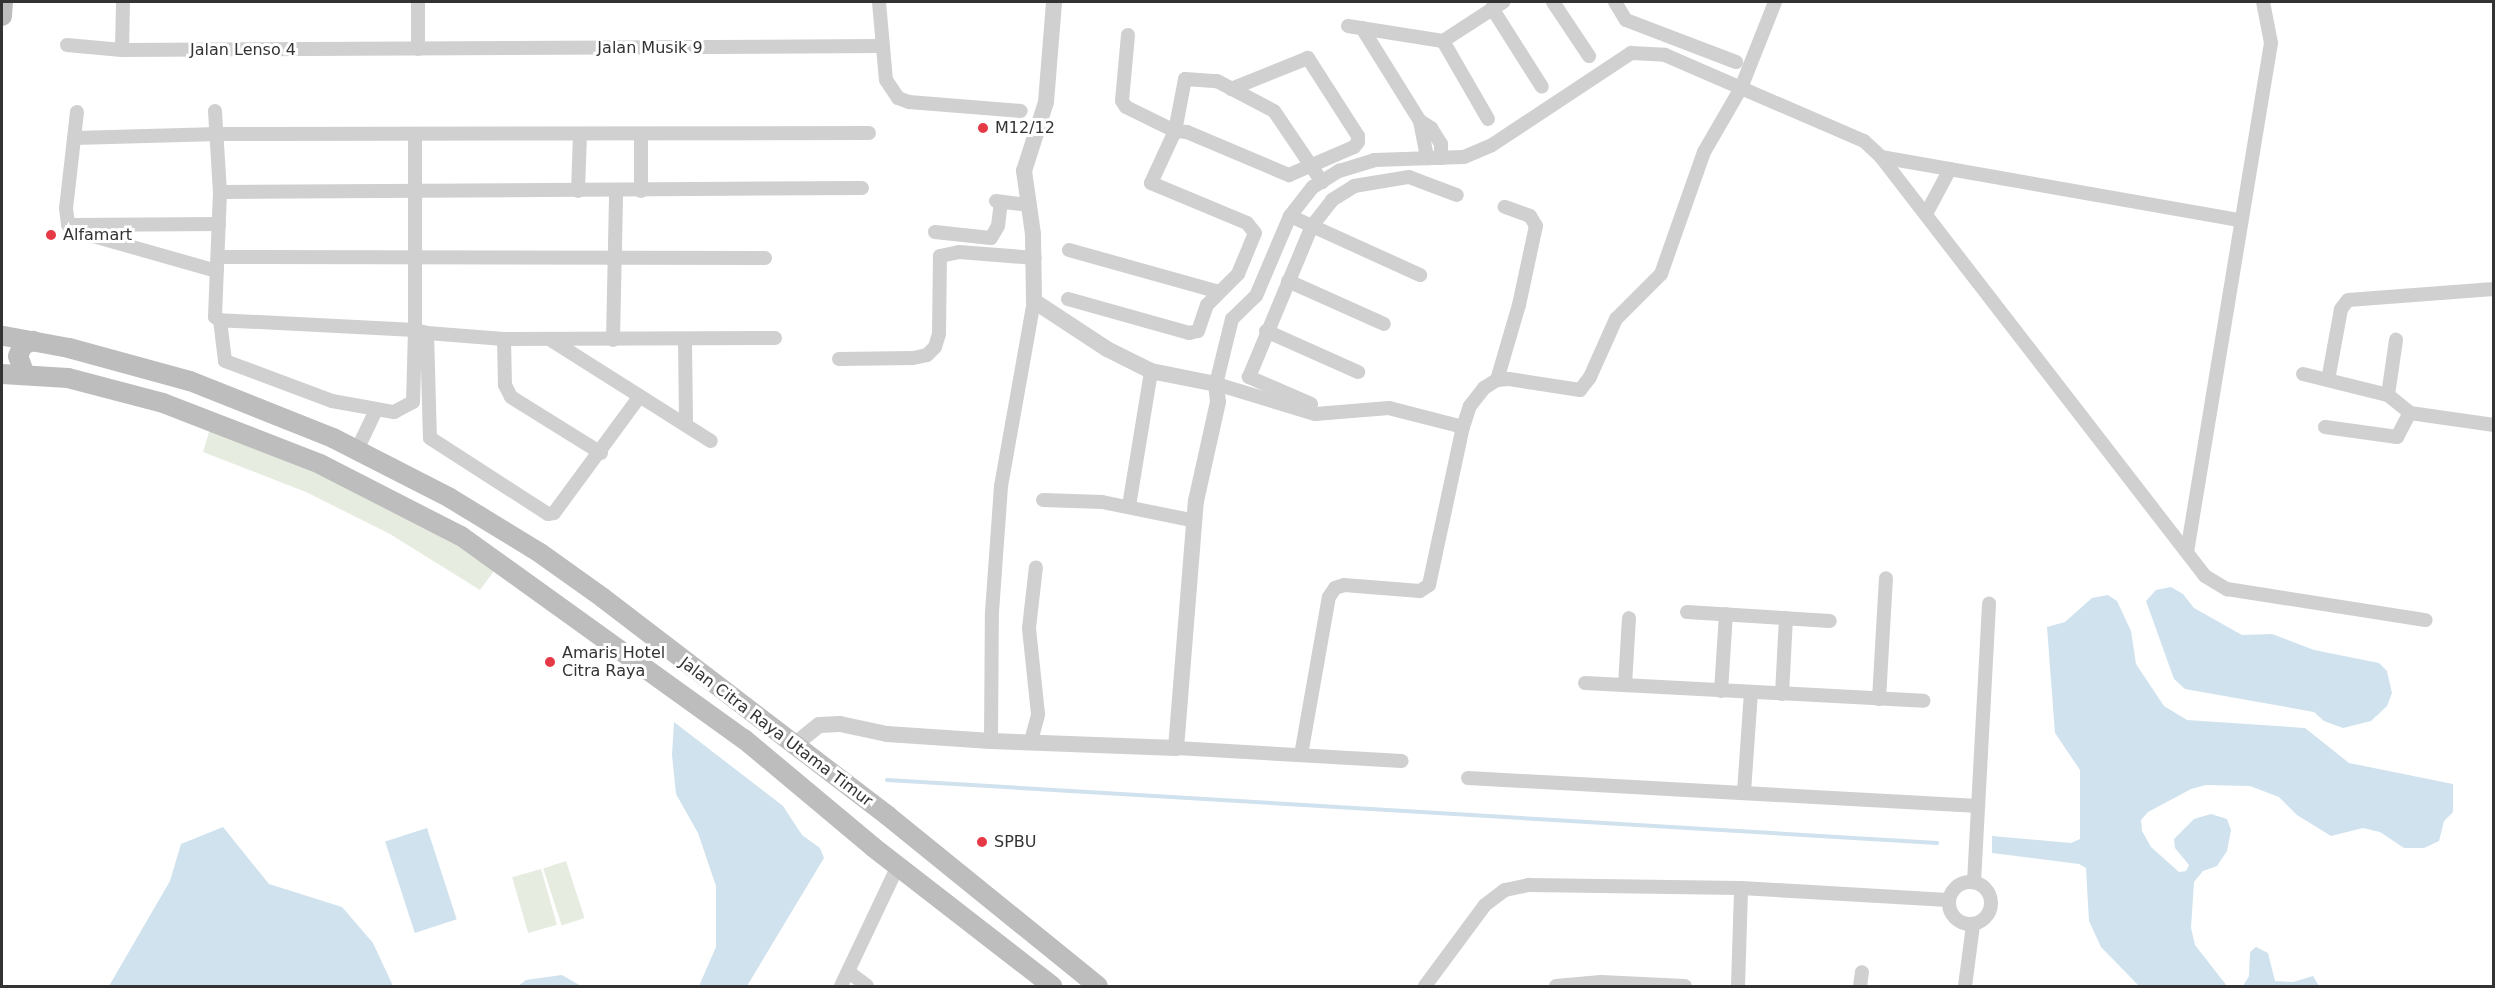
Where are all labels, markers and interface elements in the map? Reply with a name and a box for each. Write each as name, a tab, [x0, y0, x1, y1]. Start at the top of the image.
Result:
street label: Jalan Musik 9	[597, 38, 703, 58]
street label: Jalan Lenso 4	[190, 40, 296, 60]
place label: M12/12	[995, 118, 1055, 138]
marker: M12/12	[976, 121, 990, 135]
place label: Alfamart	[63, 225, 132, 245]
marker: Alfamart	[44, 228, 58, 242]
place label: Amaris Hotel Citra Raya	[562, 643, 665, 681]
street label: Jalan Citra Raya Utama Timur	[676, 653, 876, 811]
marker: Amaris Hotel Citra Raya	[543, 655, 557, 669]
place label: SPBU	[994, 832, 1036, 852]
marker: SPBU	[975, 835, 989, 849]

